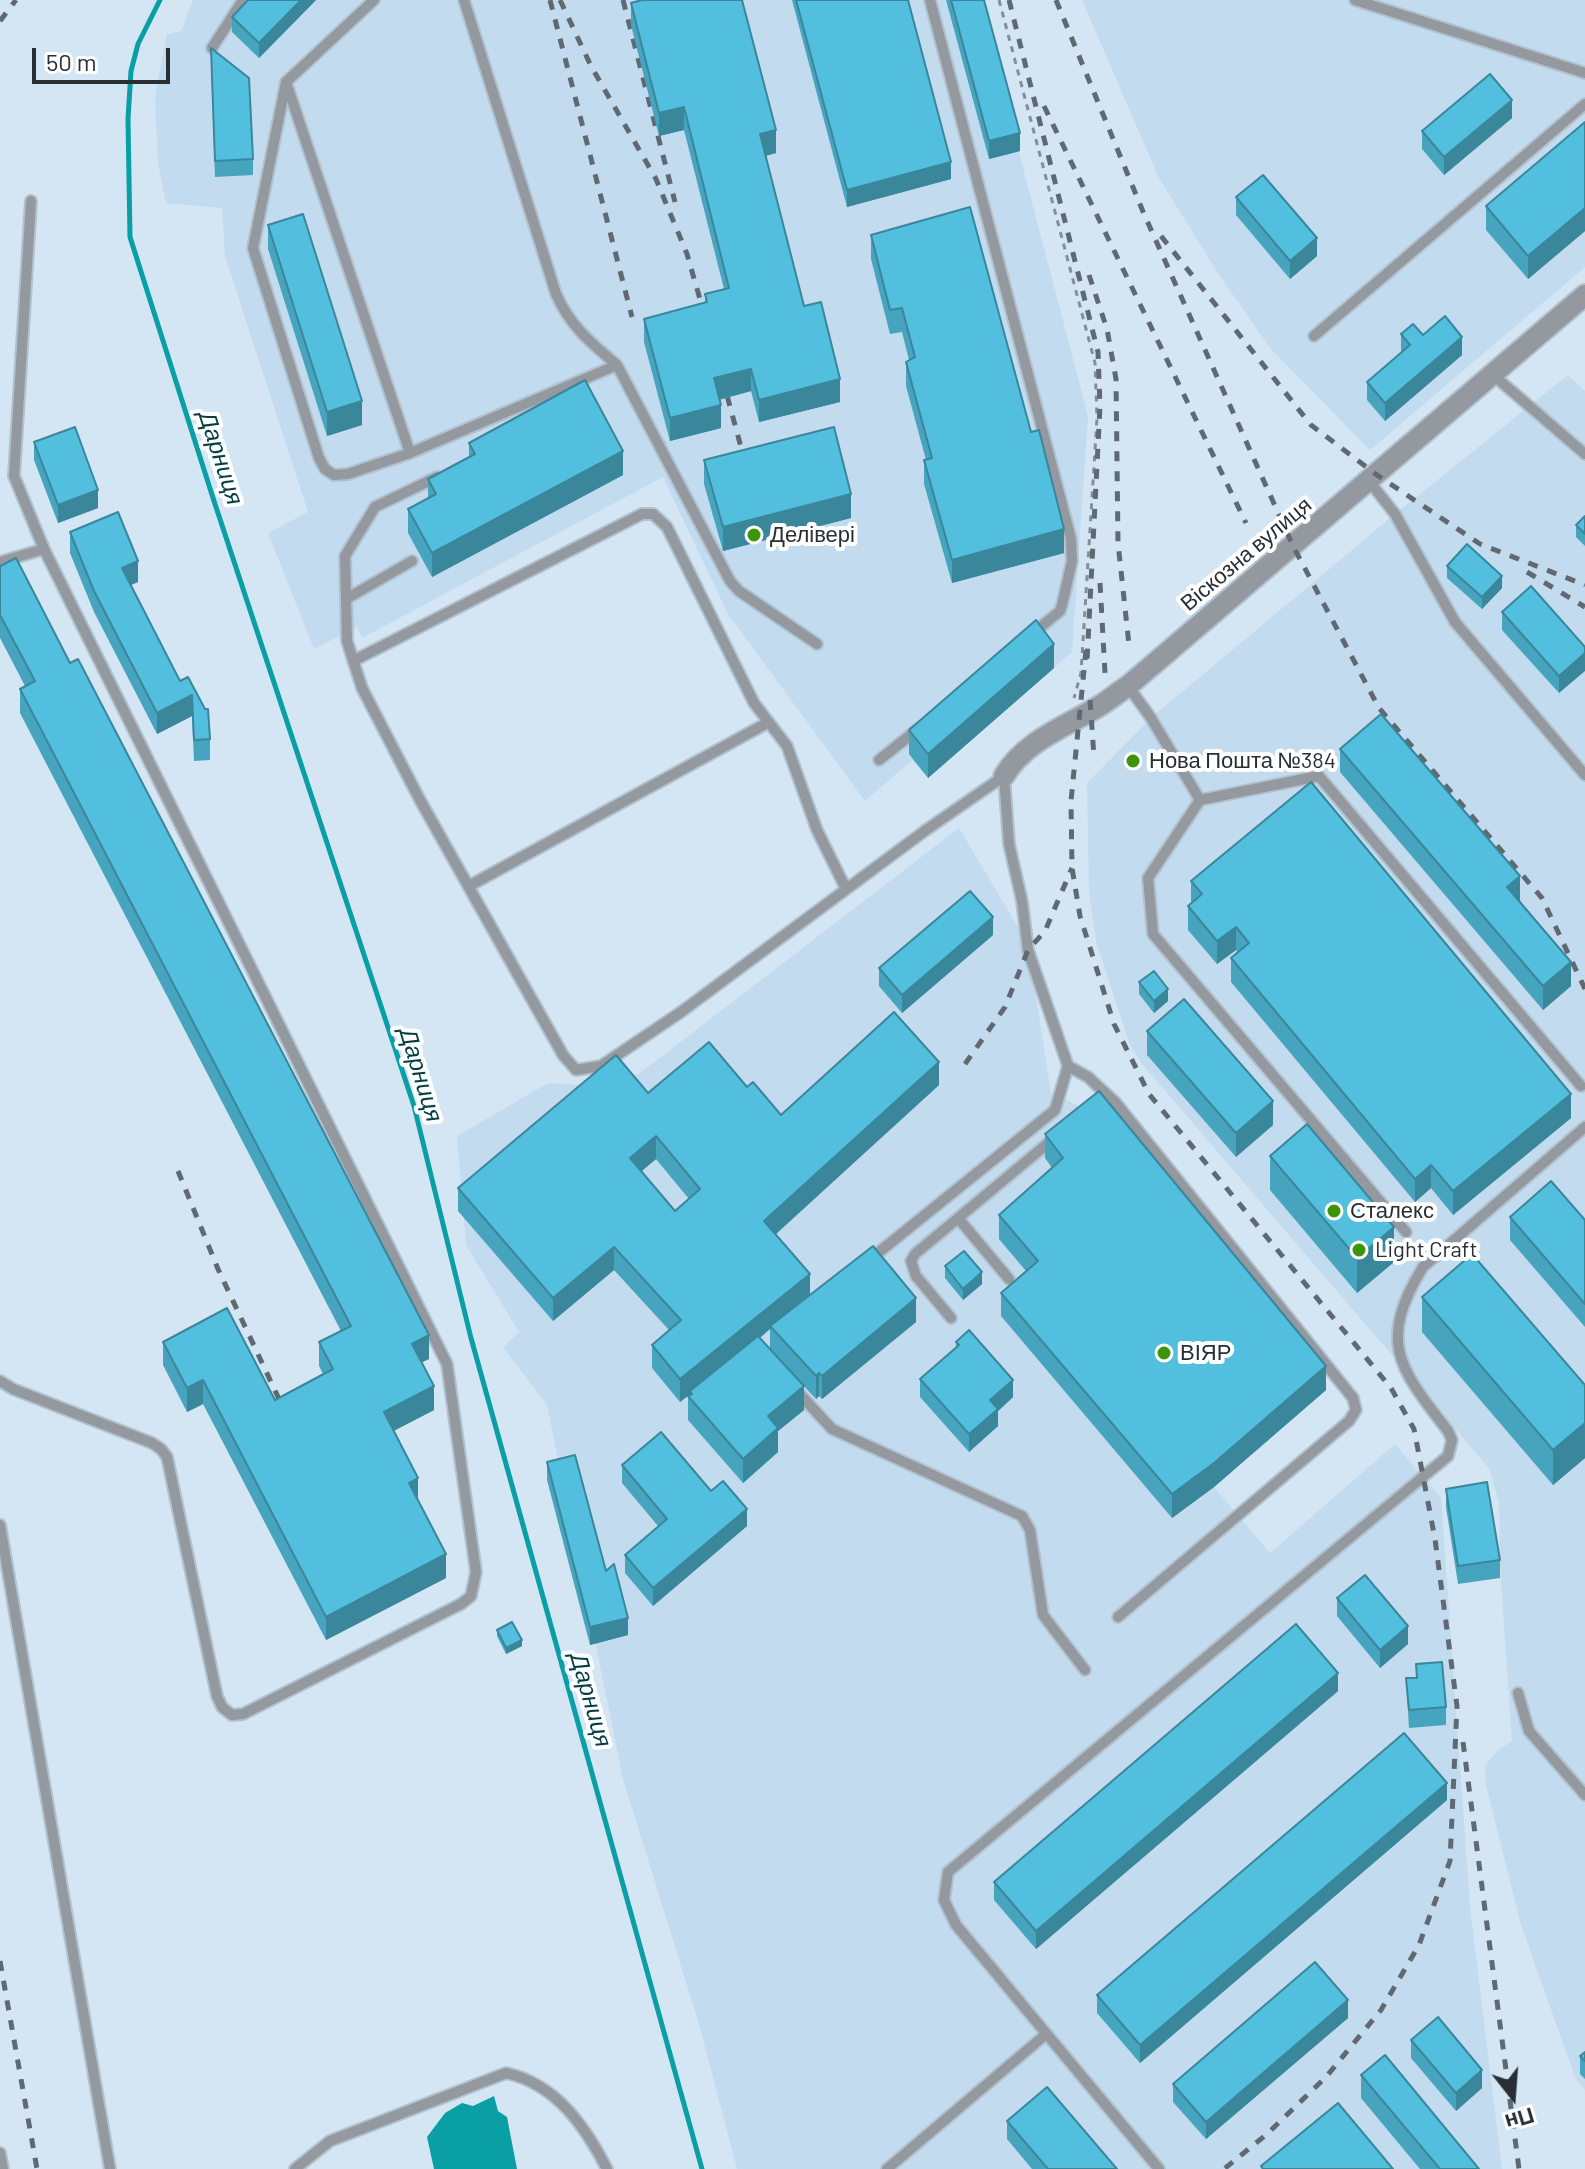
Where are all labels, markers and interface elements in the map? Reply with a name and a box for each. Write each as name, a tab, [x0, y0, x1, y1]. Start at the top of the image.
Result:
scale bar	[36, 32, 174, 82]
text: 50 m	[46, 47, 97, 76]
water label: Дарниця	[192, 408, 250, 508]
street label: Віскозна вулиця	[1175, 492, 1317, 616]
place label: Делівері	[770, 522, 855, 548]
marker: Делівері	[745, 526, 763, 544]
place label: Нова Пошта №384	[1149, 748, 1336, 774]
marker: Нова Пошта №384	[1124, 752, 1142, 770]
water label: Дарниця	[393, 1025, 449, 1125]
place label: Сталекс	[1350, 1198, 1434, 1224]
marker: Сталекс	[1325, 1202, 1343, 1220]
place label: Light Craft	[1375, 1237, 1477, 1263]
marker: Light Craft	[1350, 1241, 1368, 1259]
place label: ВІЯР	[1180, 1340, 1231, 1366]
marker: ВІЯР	[1155, 1344, 1173, 1362]
water label: Дарниця	[564, 1650, 618, 1750]
north arrow	[1473, 2057, 1553, 2137]
text: Пн	[1502, 2103, 1538, 2137]

